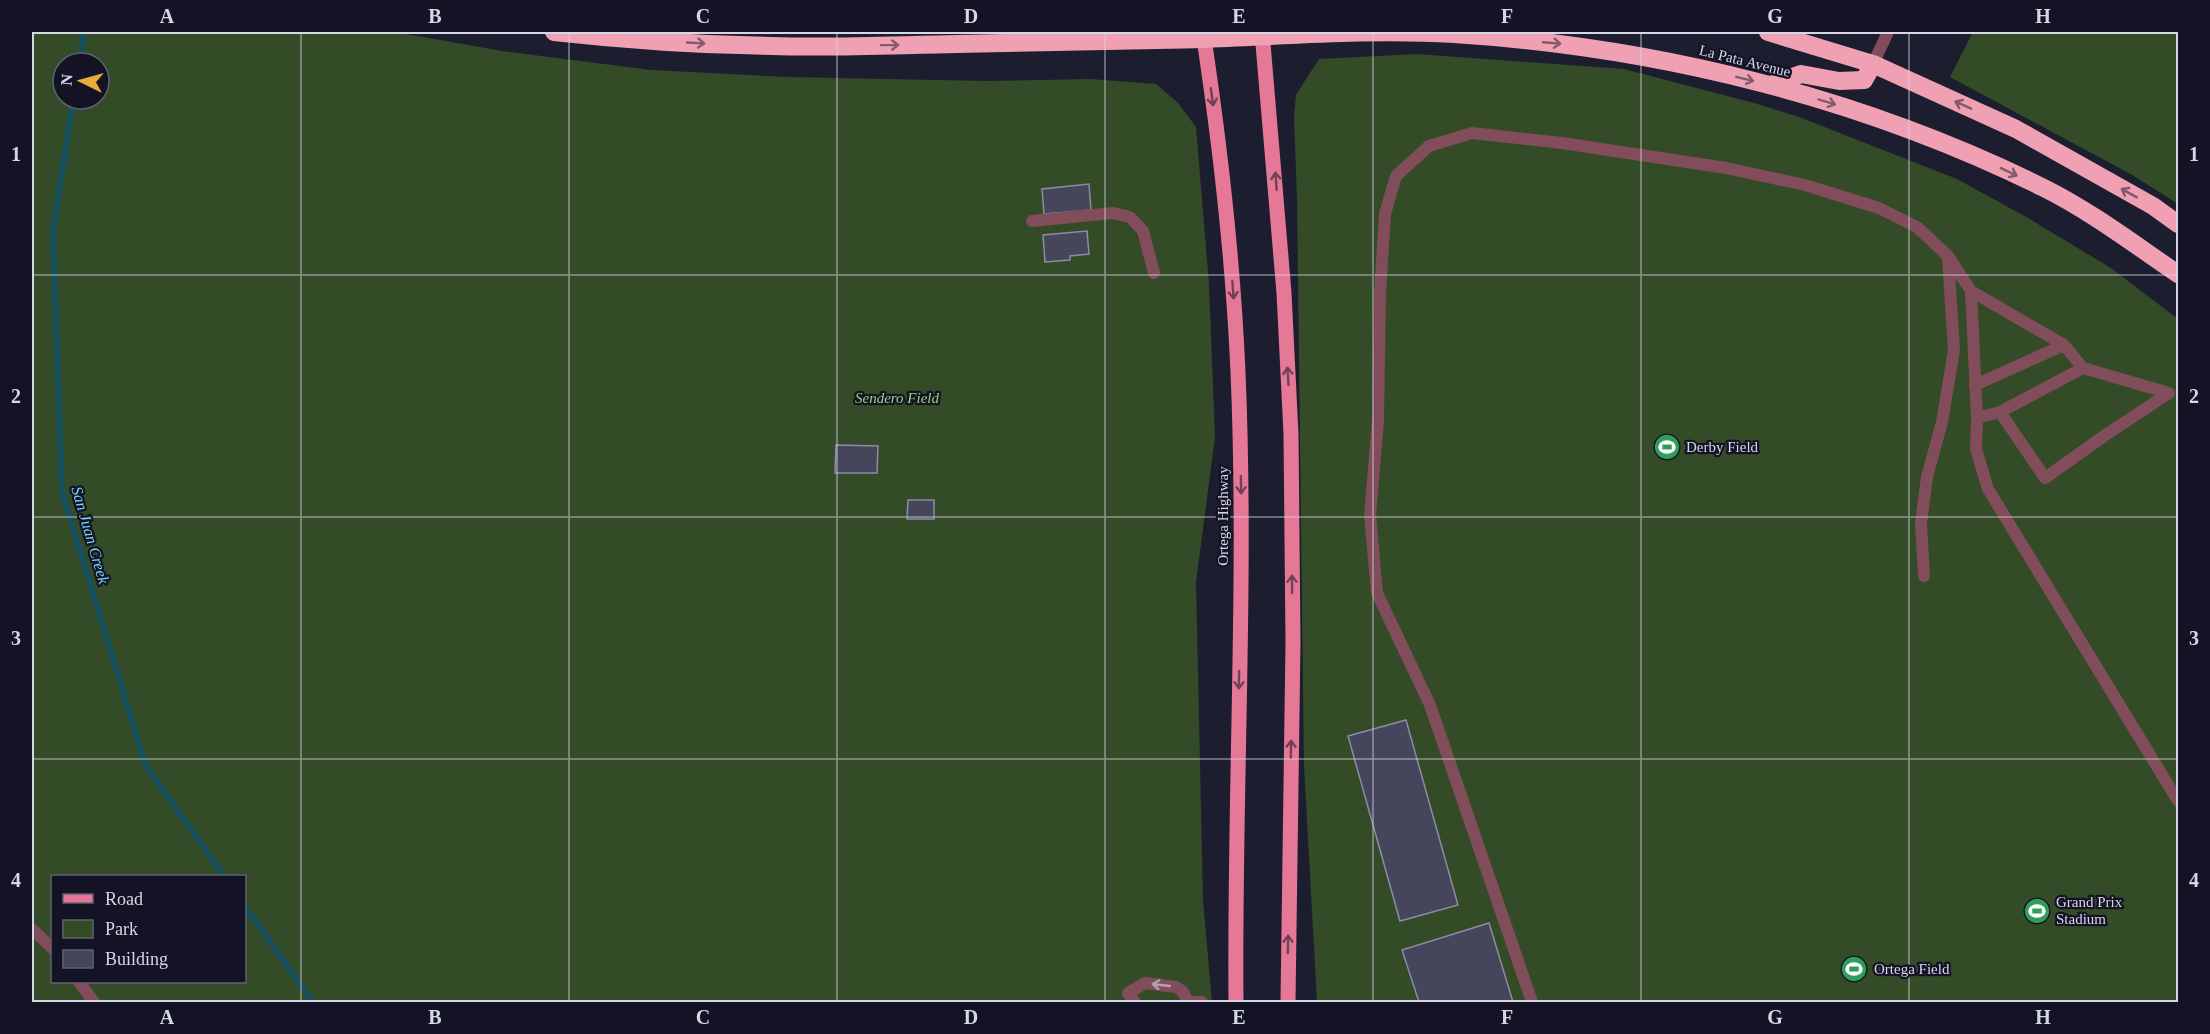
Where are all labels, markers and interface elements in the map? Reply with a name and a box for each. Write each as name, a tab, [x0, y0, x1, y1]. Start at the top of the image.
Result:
text: A	[160, 5, 175, 27]
text: B	[428, 5, 442, 27]
text: C	[696, 5, 710, 27]
text: D	[964, 5, 978, 27]
text: E	[1232, 5, 1246, 27]
text: F	[1501, 5, 1513, 27]
text: G	[1767, 5, 1783, 27]
text: H	[2035, 5, 2051, 27]
one-way arrow	[686, 37, 706, 48]
one-way arrow	[1541, 38, 1561, 49]
one-way arrow	[879, 39, 899, 51]
street label: La Pata Avenue	[1698, 42, 1793, 80]
north arrow	[51, 51, 111, 111]
text: N	[58, 73, 76, 86]
one-way arrow	[1736, 73, 1755, 85]
one-way arrow	[1207, 86, 1218, 106]
one-way arrow	[1817, 97, 1836, 108]
one-way arrow	[1955, 99, 1973, 110]
text: 1	[11, 143, 21, 165]
text: 1	[2189, 143, 2199, 165]
one-way arrow	[1999, 167, 2017, 178]
one-way arrow	[1270, 172, 1281, 192]
one-way arrow	[2121, 187, 2138, 199]
one-way arrow	[1228, 280, 1239, 300]
one-way arrow	[1283, 366, 1294, 386]
text: 2	[11, 385, 21, 407]
text: 2	[2189, 385, 2199, 407]
park label: Sendero Field	[855, 390, 939, 406]
sports icon: Derby Field	[1652, 432, 1682, 462]
place label: Derby Field	[1686, 439, 1759, 455]
street label: Ortega Highway	[1215, 466, 1231, 566]
one-way arrow	[1235, 475, 1247, 495]
water label: San Juan Creek	[68, 484, 113, 587]
one-way arrow	[1286, 574, 1297, 594]
text: 3	[11, 627, 21, 649]
text: 3	[2189, 627, 2199, 649]
one-way arrow	[1233, 670, 1245, 690]
one-way arrow	[1285, 740, 1297, 760]
text: 4	[11, 869, 21, 891]
text: 4	[2189, 869, 2199, 891]
legend	[51, 875, 246, 983]
text: Road	[105, 889, 143, 909]
place label: Grand Prix Stadium	[2056, 894, 2123, 927]
sports icon: Grand Prix Stadium	[2022, 896, 2052, 926]
text: Park	[105, 919, 138, 939]
one-way arrow	[1283, 935, 1294, 955]
text: Building	[105, 949, 168, 969]
sports icon: Ortega Field	[1839, 954, 1869, 984]
place label: Ortega Field	[1874, 961, 1950, 977]
one-way arrow	[1151, 979, 1171, 990]
text: A	[160, 1006, 175, 1028]
text: B	[428, 1006, 442, 1028]
text: C	[696, 1006, 710, 1028]
text: D	[964, 1006, 978, 1028]
text: E	[1232, 1006, 1246, 1028]
text: F	[1501, 1006, 1513, 1028]
text: G	[1767, 1006, 1783, 1028]
text: H	[2035, 1006, 2051, 1028]

